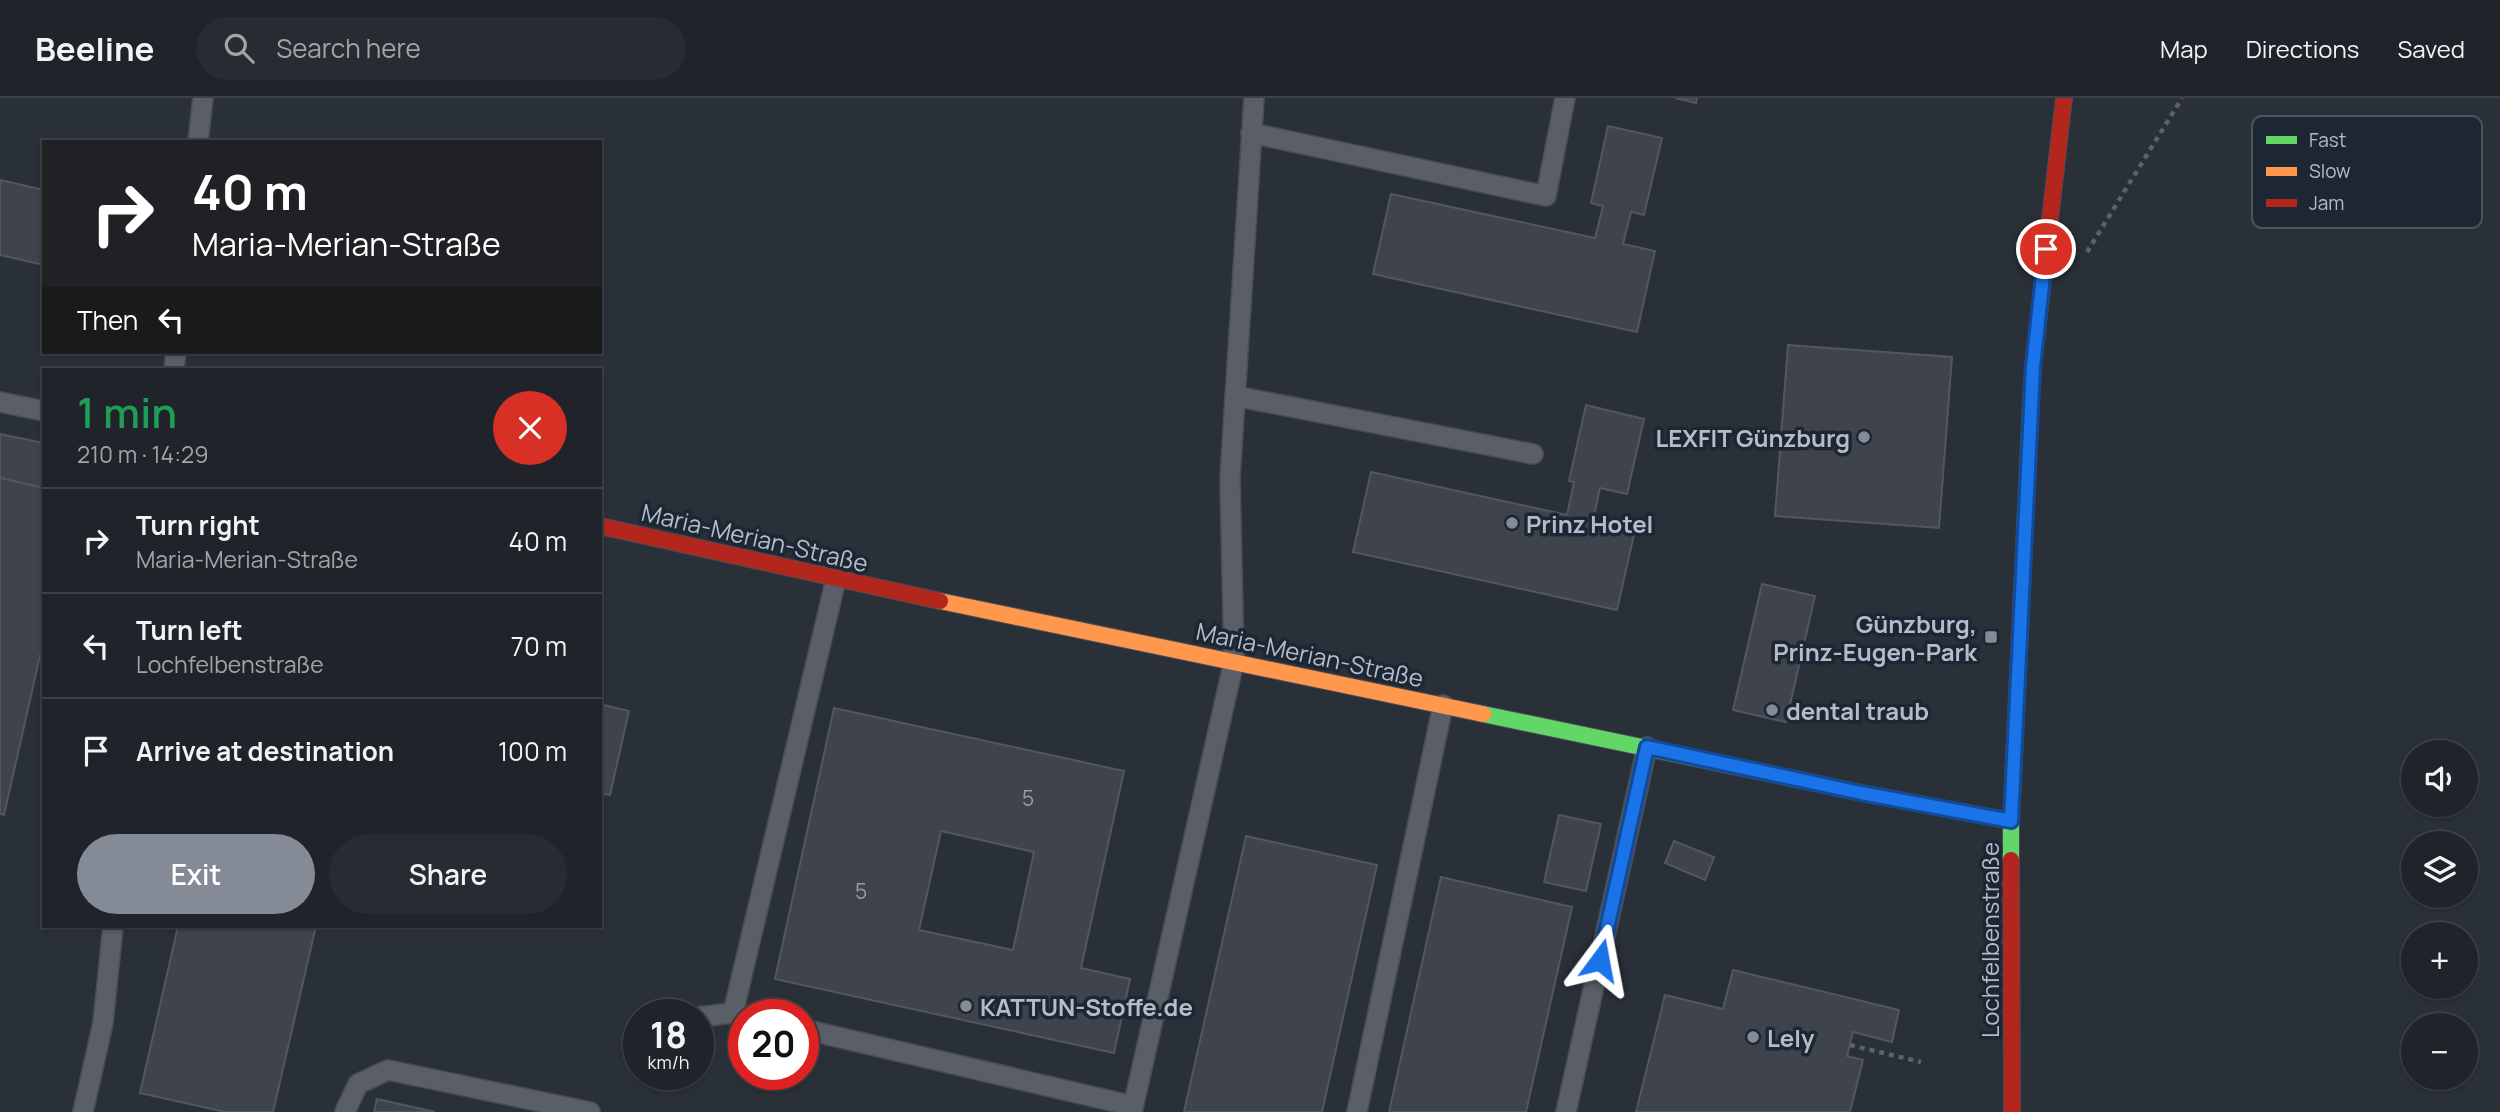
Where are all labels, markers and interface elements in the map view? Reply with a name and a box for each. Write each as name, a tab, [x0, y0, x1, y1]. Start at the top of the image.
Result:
search box	[196, 17, 686, 80]
text: Beeline	[35, 26, 154, 71]
icon: search	[220, 29, 258, 67]
text: Search here	[276, 30, 421, 66]
text: Map	[2160, 32, 2208, 65]
text: Directions	[2246, 32, 2359, 65]
text: Saved	[2397, 32, 2465, 65]
legend	[2252, 116, 2482, 228]
text: Fast	[2309, 127, 2346, 153]
text: 40 m	[192, 158, 308, 225]
text: Slow	[2309, 158, 2351, 184]
icon: right	[77, 168, 168, 259]
text: Jam	[2309, 190, 2344, 216]
pin	[2016, 219, 2076, 279]
text: Maria-Merian-Straße	[192, 222, 501, 266]
icon: arrive	[2027, 230, 2065, 268]
icon: left	[152, 301, 190, 339]
text: Then	[77, 302, 138, 338]
text: 1 min	[77, 383, 177, 441]
button: close	[493, 391, 567, 465]
place label: LEXFIT Günzburg	[1655, 421, 1850, 454]
marker: LEXFIT Günzburg	[1856, 429, 1872, 445]
text: 210 m · 14:29	[77, 438, 208, 470]
street label: Maria-Merian-Straße	[638, 495, 872, 579]
text: Turn right	[136, 507, 260, 543]
place label: Prinz Hotel	[1526, 507, 1653, 540]
marker: Prinz Hotel	[1504, 515, 1520, 531]
icon: right	[77, 522, 115, 560]
text: 40 m	[509, 523, 567, 559]
text: Maria-Merian-Straße	[136, 543, 358, 575]
place label: Günzburg, Prinz-Eugen-Park	[1773, 607, 1978, 668]
text: Turn left	[136, 612, 243, 648]
street label: Maria-Merian-Straße	[1193, 614, 1427, 694]
icon: left	[77, 627, 115, 665]
text: 70 m	[511, 628, 567, 664]
marker: Günzburg, Prinz-Eugen-Park	[1983, 629, 1999, 645]
text: Lochfelbenstraße	[136, 648, 324, 680]
place label: dental traub	[1786, 694, 1929, 727]
marker: dental traub	[1764, 702, 1780, 718]
icon: arrive	[77, 732, 115, 770]
text: Arrive at destination	[136, 733, 394, 769]
text: 100 m	[498, 733, 567, 769]
map controls	[2401, 740, 2478, 1090]
button: sound	[2401, 740, 2478, 817]
house number: 5	[1022, 784, 1034, 812]
button: layers	[2401, 831, 2478, 908]
button: Exit	[77, 834, 315, 914]
button: Share	[329, 834, 567, 914]
street label: Lochfelbenstraße	[1973, 842, 2006, 1038]
house number: 5	[855, 877, 867, 905]
button: +	[2401, 922, 2478, 999]
position arrow	[1563, 923, 1637, 997]
place label: KATTUN-Stoffe.de	[980, 990, 1193, 1023]
marker: KATTUN-Stoffe.de	[958, 998, 974, 1014]
speed limit sign: 20	[728, 999, 819, 1090]
text: 18	[650, 1011, 687, 1059]
button: −	[2401, 1013, 2478, 1090]
place label: Lely	[1767, 1021, 1815, 1054]
marker: Lely	[1745, 1029, 1761, 1045]
text: km/h	[648, 1050, 689, 1074]

